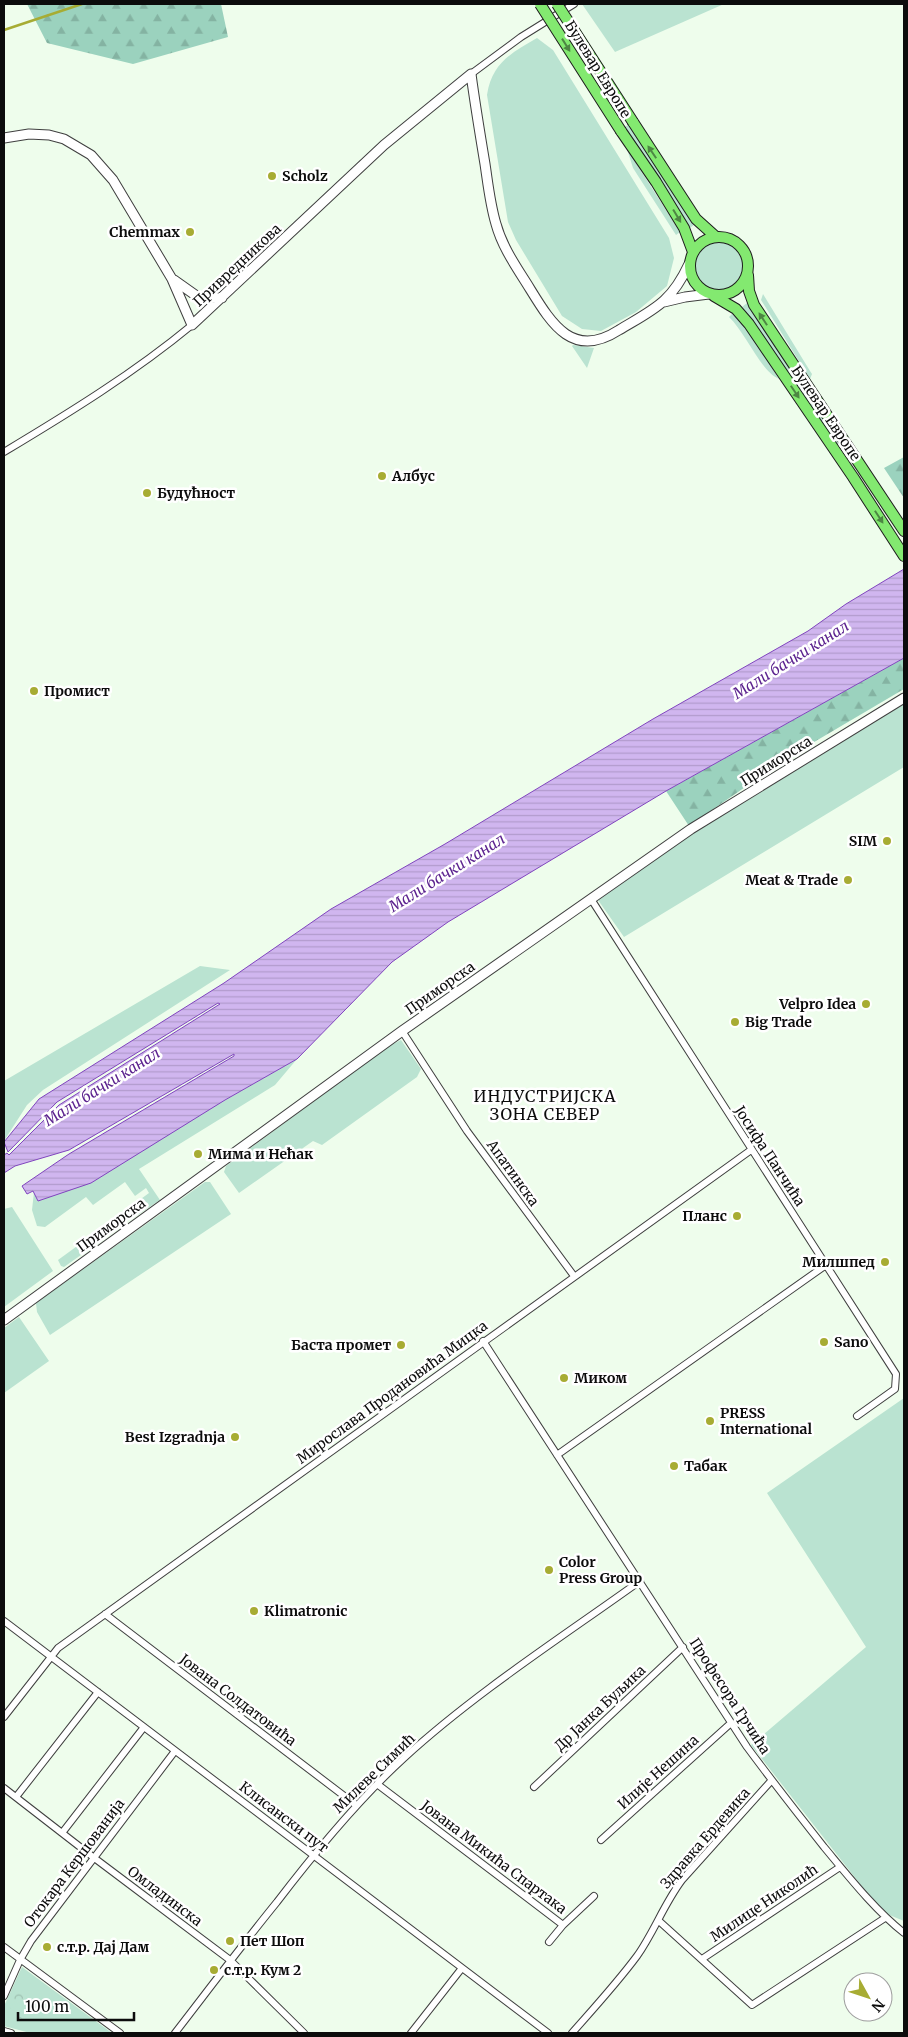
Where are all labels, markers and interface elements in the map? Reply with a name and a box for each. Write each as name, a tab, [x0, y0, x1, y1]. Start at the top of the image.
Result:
street label: Булевар Европе	[561, 17, 635, 121]
one-way arrow	[561, 38, 571, 51]
one-way arrow	[648, 145, 657, 159]
place label: Scholz	[282, 167, 328, 185]
marker: Scholz	[266, 170, 278, 182]
one-way arrow	[672, 210, 681, 223]
street label: Привредникова	[189, 219, 285, 310]
place label: Chemmax	[109, 223, 180, 241]
marker: Chemmax	[184, 226, 196, 238]
one-way arrow	[759, 313, 768, 326]
street label: Булевар Европе	[787, 362, 865, 464]
one-way arrow	[790, 386, 800, 399]
place label: Албус	[391, 467, 435, 485]
marker: Албус	[376, 470, 388, 482]
place label: Будућност	[157, 484, 236, 502]
marker: Будућност	[141, 487, 153, 499]
one-way arrow	[874, 510, 883, 523]
water label: Мали бачки канал	[728, 616, 852, 704]
place label: Промист	[44, 682, 110, 700]
marker: Промист	[28, 685, 40, 697]
street label: Приморска	[737, 732, 815, 790]
water label: Мали бачки канал	[384, 829, 508, 917]
place label: SIM	[849, 832, 878, 850]
marker: SIM	[881, 835, 893, 847]
place label: Meat & Trade	[745, 871, 838, 889]
marker: Meat & Trade	[842, 874, 854, 886]
street label: Приморска	[402, 957, 479, 1018]
place label: Velpro Idea	[778, 995, 856, 1013]
marker: Velpro Idea	[860, 998, 872, 1010]
place label: Big Trade	[745, 1013, 812, 1031]
marker: Big Trade	[729, 1016, 741, 1028]
water label: Мали бачки канал	[39, 1043, 163, 1131]
district label: ИНДУСТРИЈСКА ЗОНА СЕВЕР	[474, 1086, 617, 1124]
street label: Јосифа Панчића	[730, 1102, 809, 1210]
street label: Апатинска	[482, 1136, 543, 1210]
place label: Мима и Нећак	[208, 1145, 314, 1163]
marker: Мима и Нећак	[192, 1148, 204, 1160]
street label: Приморска	[73, 1194, 149, 1256]
place label: Планс	[682, 1207, 727, 1225]
marker: Планс	[731, 1210, 743, 1222]
place label: Милшпед	[802, 1253, 875, 1271]
marker: Милшпед	[879, 1256, 891, 1268]
street label: Мирослава Продановића Мицка	[293, 1316, 491, 1467]
place label: Sano	[834, 1333, 868, 1351]
place label: Баста промет	[291, 1336, 391, 1354]
marker: Sano	[818, 1336, 830, 1348]
marker: Баста промет	[395, 1339, 407, 1351]
place label: Миком	[574, 1369, 627, 1387]
marker: Миком	[558, 1372, 570, 1384]
place label: PRESS International	[720, 1404, 812, 1438]
marker: PRESS International	[704, 1415, 716, 1427]
place label: Best Izgradnja	[125, 1428, 225, 1446]
marker: Best Izgradnja	[229, 1431, 241, 1443]
place label: Табак	[684, 1457, 728, 1475]
marker: Табак	[668, 1460, 680, 1472]
place label: Color Press Group	[559, 1553, 642, 1587]
marker: Color Press Group	[543, 1564, 555, 1576]
place label: Klimatronic	[264, 1602, 347, 1620]
marker: Klimatronic	[248, 1605, 260, 1617]
street label: Професора Грчића	[686, 1634, 775, 1758]
street label: Јована Солдатовића	[175, 1650, 300, 1750]
street label: Др Јанка Буљика	[551, 1661, 650, 1755]
street label: Милеве Симић	[329, 1729, 419, 1817]
street label: Илије Нешина	[614, 1731, 703, 1813]
street label: Клисански пут	[236, 1778, 333, 1857]
street label: Здравка Ердевика	[656, 1784, 754, 1892]
street label: Отокара Кершованија	[20, 1795, 129, 1931]
street label: Јована Микића Спартака	[417, 1796, 571, 1918]
street label: Милице Николић	[707, 1860, 821, 1946]
street label: Омладинска	[124, 1862, 206, 1930]
place label: Пет Шоп	[240, 1932, 305, 1950]
marker: Пет Шоп	[224, 1935, 236, 1947]
place label: с.т.р. Дај Дам	[57, 1938, 149, 1956]
marker: с.т.р. Дај Дам	[41, 1941, 53, 1953]
place label: с.т.р. Кум 2	[224, 1961, 301, 1979]
marker: с.т.р. Кум 2	[208, 1964, 220, 1976]
north arrow	[843, 1972, 893, 2022]
scale bar	[18, 1990, 134, 2022]
text: N	[868, 1995, 888, 2015]
text: 100 m	[25, 1997, 69, 2016]

